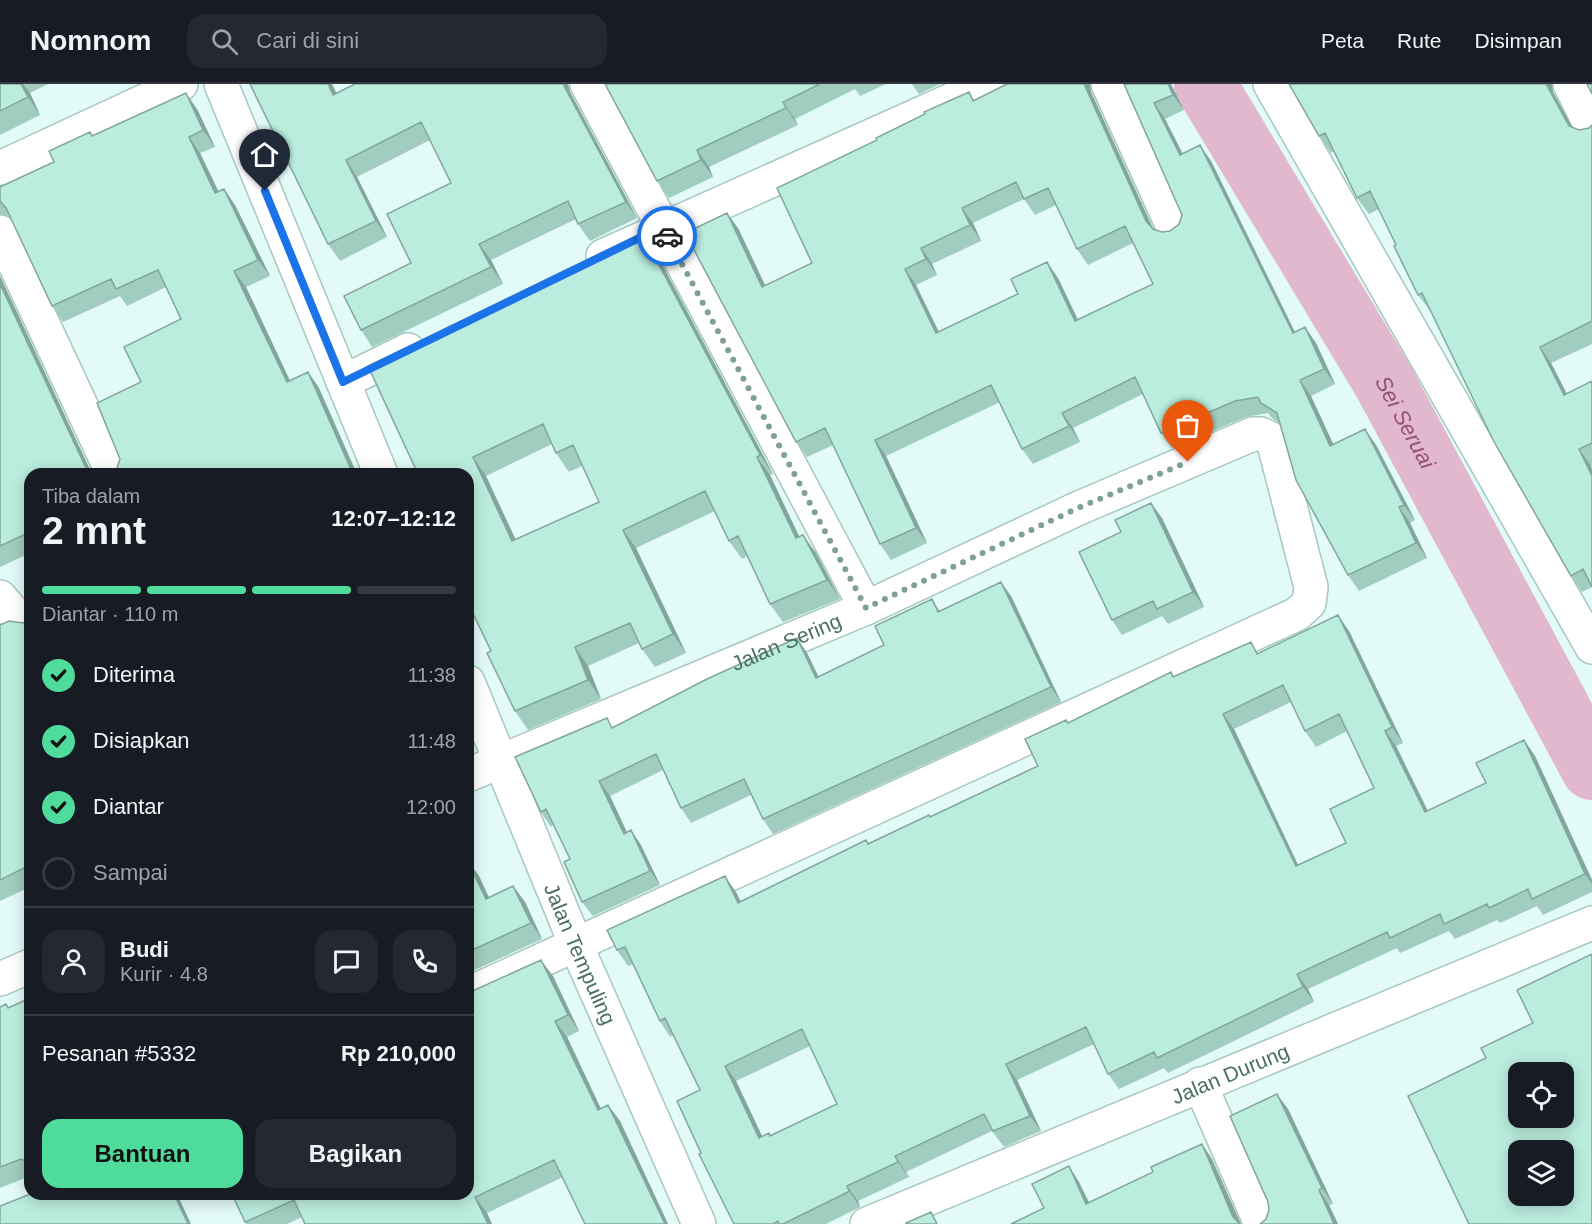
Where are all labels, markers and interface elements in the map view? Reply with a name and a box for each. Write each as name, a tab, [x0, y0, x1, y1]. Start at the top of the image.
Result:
search box	[187, 14, 607, 68]
text: Nomnom	[30, 25, 151, 56]
icon: search	[208, 25, 241, 58]
text: Cari di sini	[256, 28, 359, 53]
text: Peta	[1321, 29, 1364, 52]
text: Rute	[1397, 29, 1441, 52]
text: Disimpan	[1474, 29, 1562, 52]
pin	[239, 129, 290, 191]
icon: home	[248, 138, 281, 171]
courier	[637, 206, 697, 266]
icon: car	[651, 220, 684, 253]
water label: Sei Seruai	[1370, 371, 1441, 474]
pin	[1162, 400, 1213, 462]
icon: bag	[1171, 409, 1204, 442]
text: Tiba dalam	[42, 485, 140, 507]
text: 12:07–12:12	[331, 506, 456, 531]
text: 2 mnt	[42, 509, 146, 552]
text: Diantar · 110 m	[42, 603, 178, 625]
street label: Jalan Sering	[728, 608, 844, 675]
icon: check	[42, 659, 75, 692]
text: Diterima	[93, 662, 175, 687]
text: 11:38	[407, 664, 456, 686]
icon: check	[42, 725, 75, 758]
text: Disiapkan	[93, 728, 190, 753]
text: 11:48	[407, 730, 456, 752]
icon: check	[42, 791, 75, 824]
text: Diantar	[93, 794, 164, 819]
text: 12:00	[406, 796, 456, 818]
text: Sampai	[93, 860, 168, 885]
street label: Jalan Tempuling	[540, 880, 621, 1028]
button: person	[42, 930, 105, 993]
button: chat	[315, 930, 378, 993]
button: phone	[393, 930, 456, 993]
text: Budi	[120, 937, 169, 962]
text: Kurir · 4.8	[120, 963, 208, 985]
street label: Jalan Durung	[1168, 1039, 1292, 1108]
text: Pesanan #5332	[42, 1041, 196, 1066]
text: Rp 210,000	[341, 1041, 456, 1066]
map controls	[1508, 1062, 1574, 1206]
button: locate	[1508, 1062, 1574, 1128]
button: Bantuan	[42, 1119, 243, 1188]
button: Bagikan	[255, 1119, 456, 1188]
button: layers	[1508, 1140, 1574, 1206]

